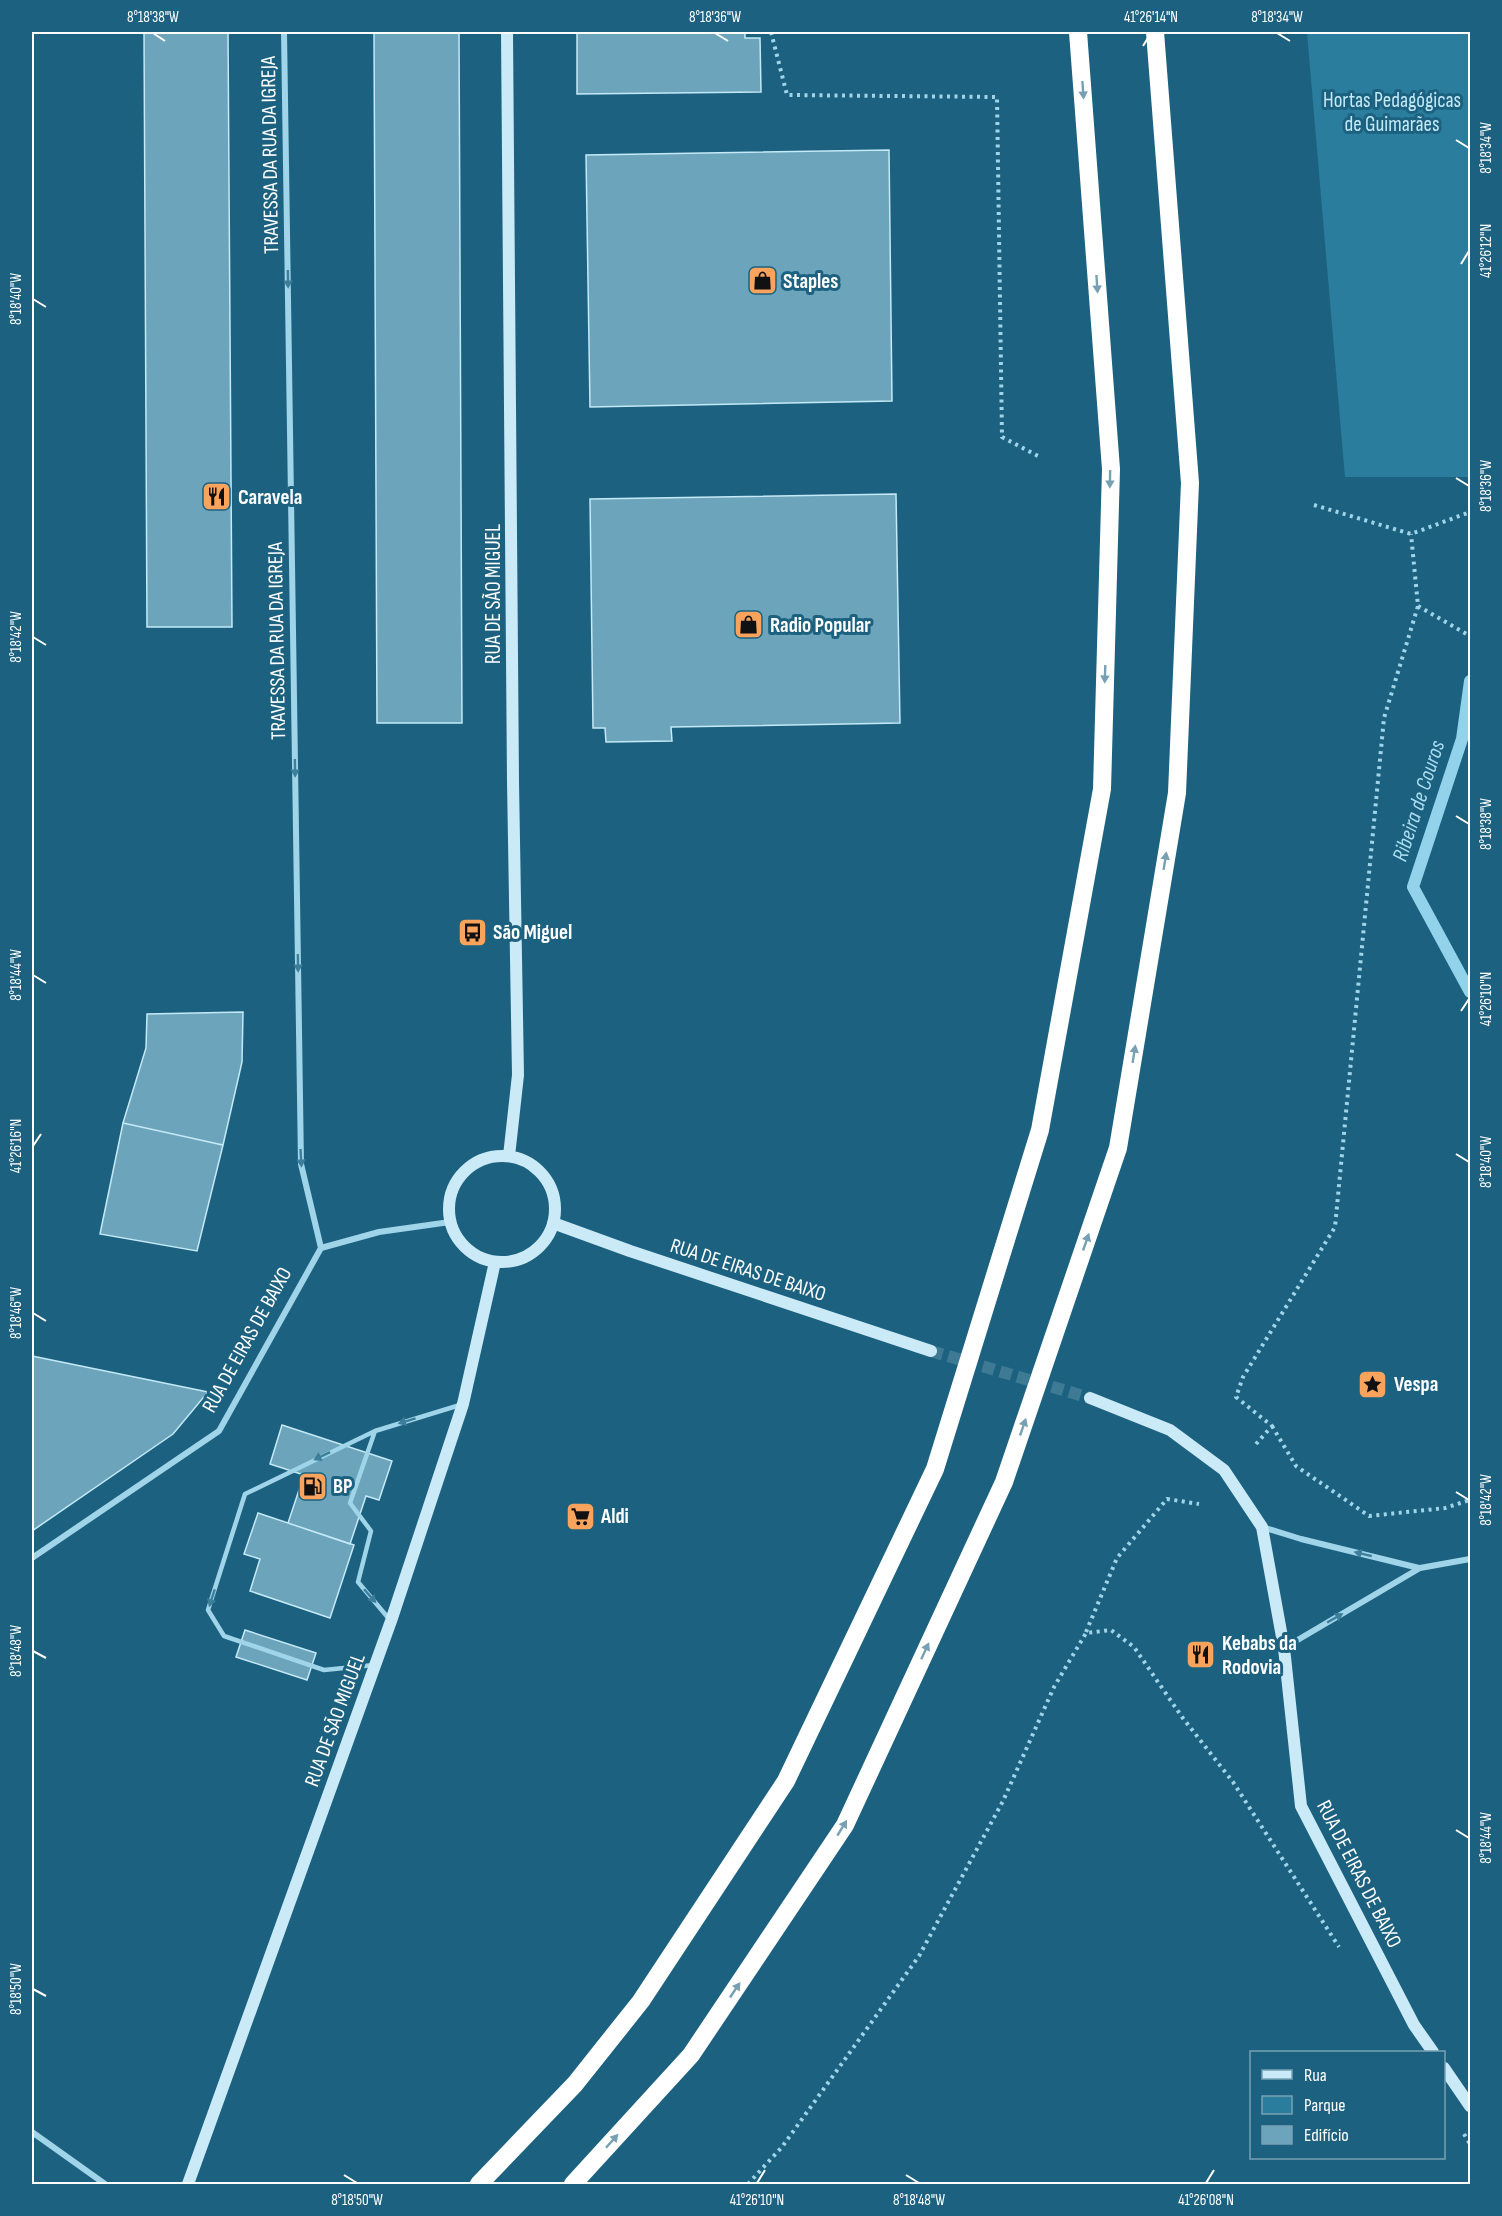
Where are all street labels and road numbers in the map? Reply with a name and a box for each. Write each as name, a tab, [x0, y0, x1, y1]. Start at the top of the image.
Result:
street label: TRAVESSA DA RUA DA IGREJA	[256, 55, 284, 254]
street label: RUA DE SÃO MIGUEL	[481, 524, 506, 664]
street label: TRAVESSA DA RUA DA IGREJA	[263, 541, 291, 740]
street label: RUA DE EIRAS DE BAIXO	[667, 1233, 829, 1307]
street label: RUA DE EIRAS DE BAIXO	[197, 1263, 297, 1417]
street label: RUA DE SÃO MIGUEL	[299, 1650, 371, 1790]
street label: RUA DE EIRAS DE BAIXO	[1311, 1796, 1407, 1952]

